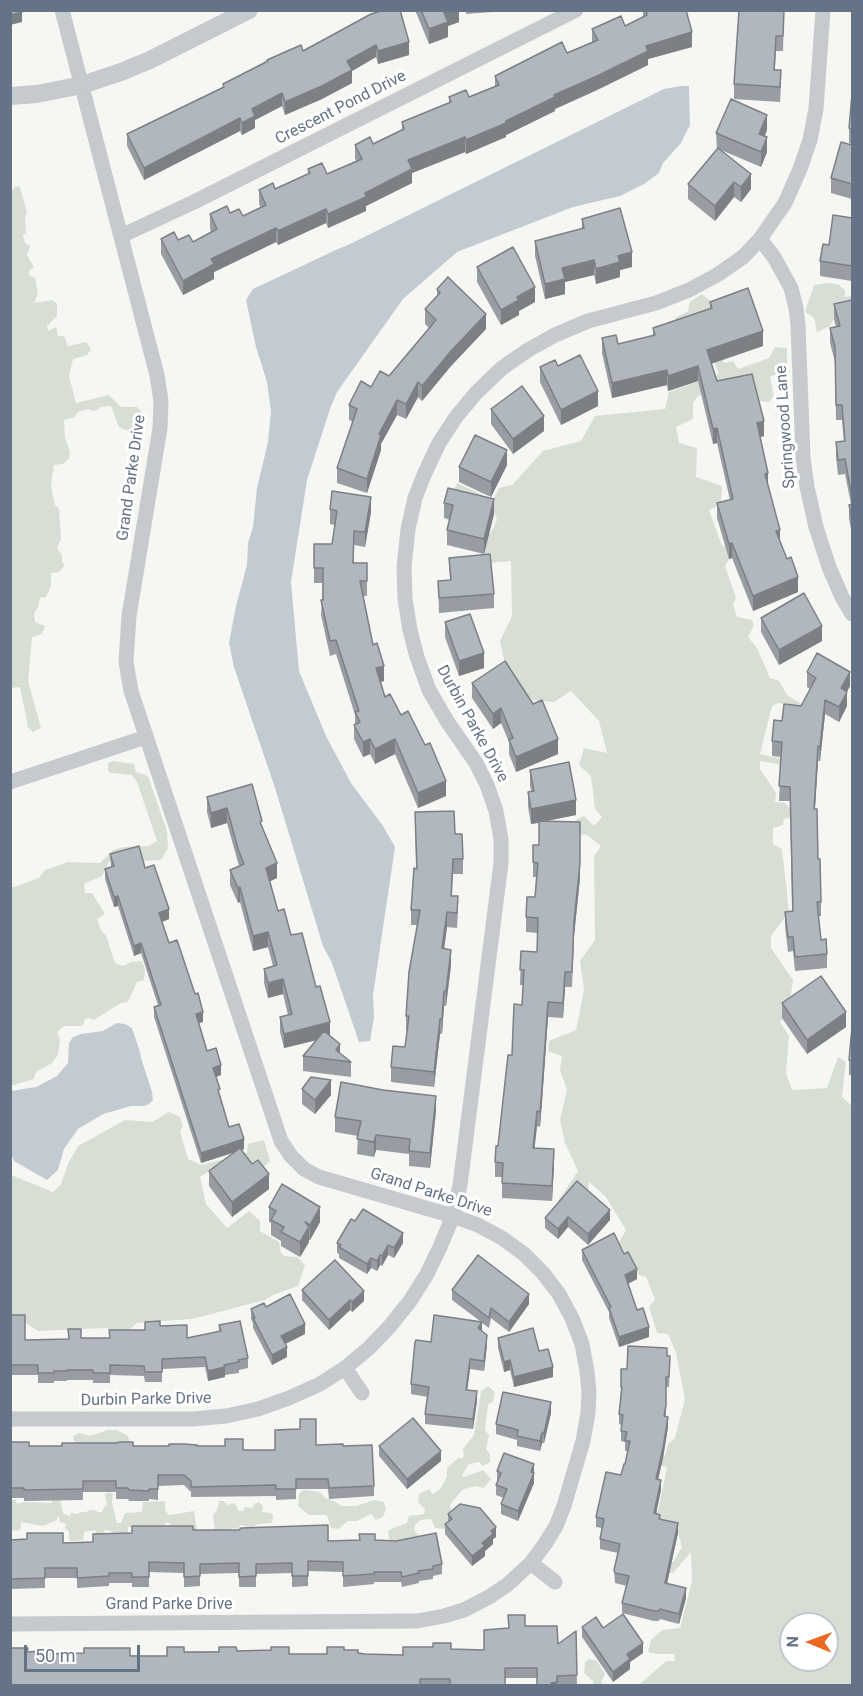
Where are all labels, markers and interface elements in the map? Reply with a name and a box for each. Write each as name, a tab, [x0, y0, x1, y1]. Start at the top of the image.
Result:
street label: Crescent Pond Drive	[272, 67, 410, 149]
street label: Springwood Lane	[772, 365, 800, 489]
street label: Grand Parke Drive	[114, 414, 150, 542]
street label: Durbin Parke Drive	[432, 662, 512, 786]
street label: Grand Parke Drive	[368, 1164, 494, 1222]
street label: Durbin Parke Drive	[80, 1389, 212, 1411]
street label: Grand Parke Drive	[105, 1595, 233, 1615]
north arrow	[779, 1612, 839, 1672]
scale bar	[27, 1633, 142, 1671]
text: N	[783, 1636, 802, 1648]
text: 50 m	[35, 1645, 75, 1666]

